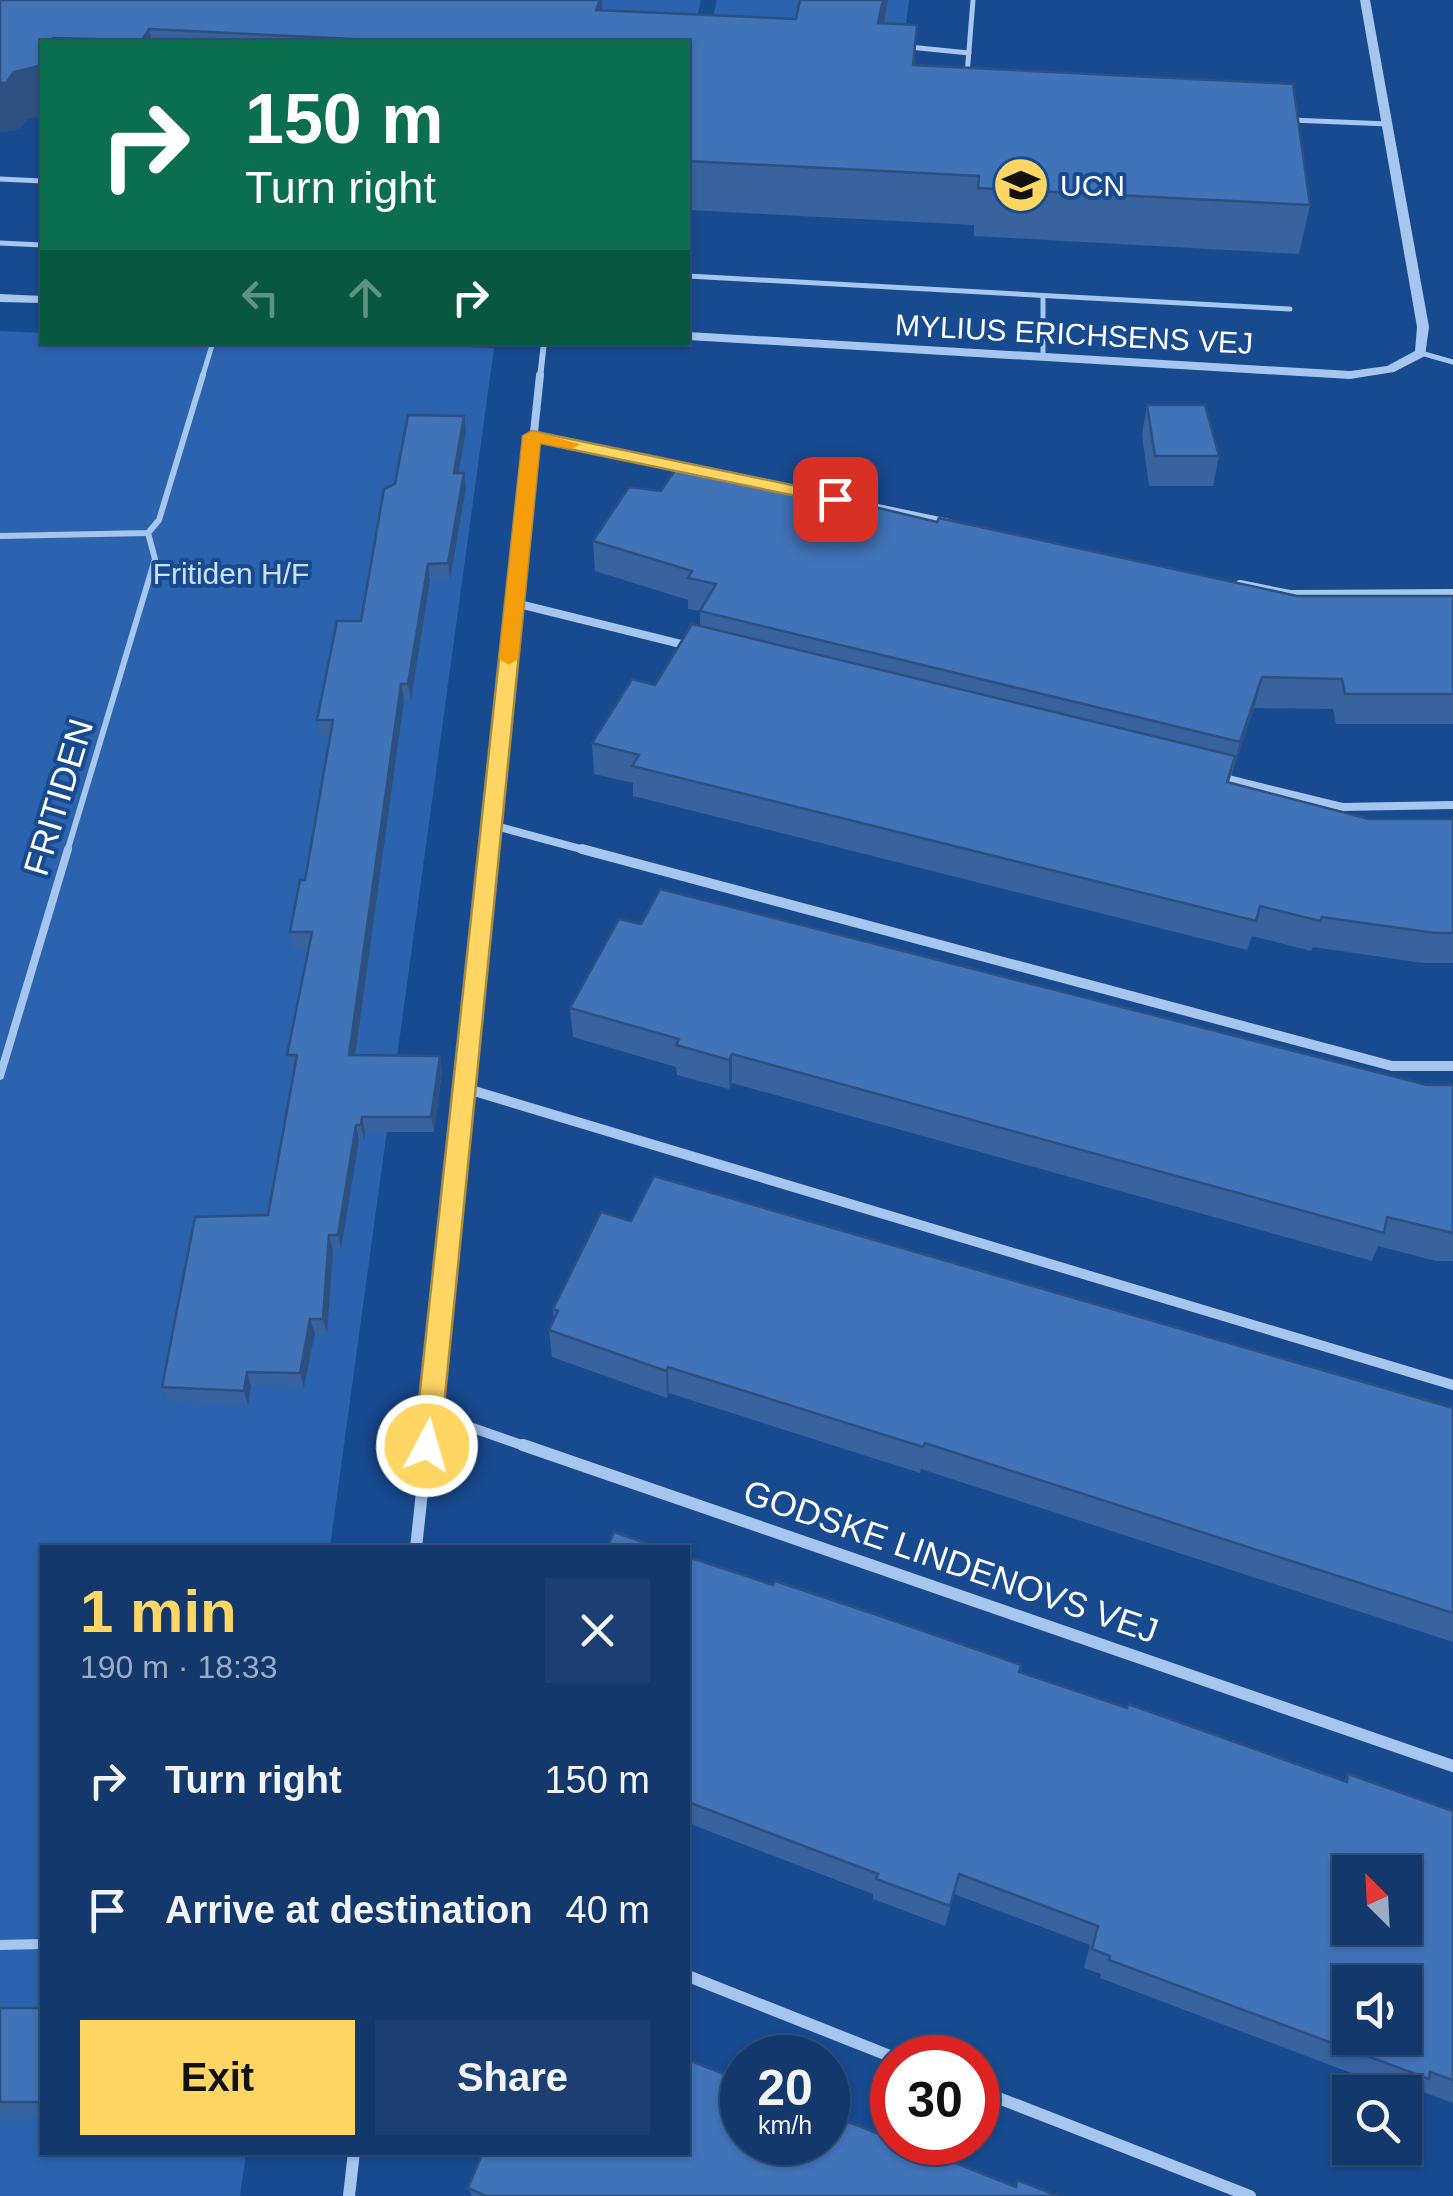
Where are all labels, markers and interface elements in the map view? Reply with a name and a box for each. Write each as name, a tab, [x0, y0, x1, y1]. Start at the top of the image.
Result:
icon: right	[80, 80, 210, 210]
text: 150 m	[245, 80, 443, 158]
school or university icon: UCN	[991, 155, 1051, 215]
text: Turn right	[245, 162, 436, 213]
place label: UCN	[1060, 169, 1125, 202]
icon: left	[233, 270, 288, 325]
icon: ahead	[338, 270, 393, 325]
icon: right	[443, 270, 498, 325]
street label: MYLIUS ERICHSENS VEJ	[894, 308, 1254, 360]
pin	[793, 457, 878, 542]
icon: arrive	[808, 472, 863, 527]
park label: Fritiden H/F	[153, 557, 309, 590]
street label: FRITIDEN	[16, 714, 100, 880]
position arrow	[375, 1394, 479, 1498]
street label: GODSKE LINDENOVS VEJ	[739, 1472, 1163, 1650]
text: 1 min	[80, 1578, 237, 1645]
button: close	[545, 1578, 650, 1683]
text: 190 m · 18:33	[80, 1649, 277, 1685]
icon: right	[80, 1753, 135, 1808]
text: Turn right	[165, 1759, 342, 1801]
text: 150 m	[544, 1759, 650, 1801]
north arrow	[1332, 1855, 1422, 1945]
map controls	[1332, 1855, 1422, 2165]
icon: arrive	[80, 1883, 135, 1938]
text: Arrive at destination	[165, 1889, 532, 1931]
text: 40 m	[566, 1889, 650, 1931]
button: sound	[1332, 1965, 1422, 2055]
button: Exit	[80, 2020, 355, 2135]
button: Share	[375, 2020, 650, 2135]
speed limit sign: 30	[870, 2035, 1000, 2165]
text: 20	[757, 2060, 813, 2116]
button: search	[1332, 2075, 1422, 2165]
text: km/h	[758, 2111, 812, 2139]

